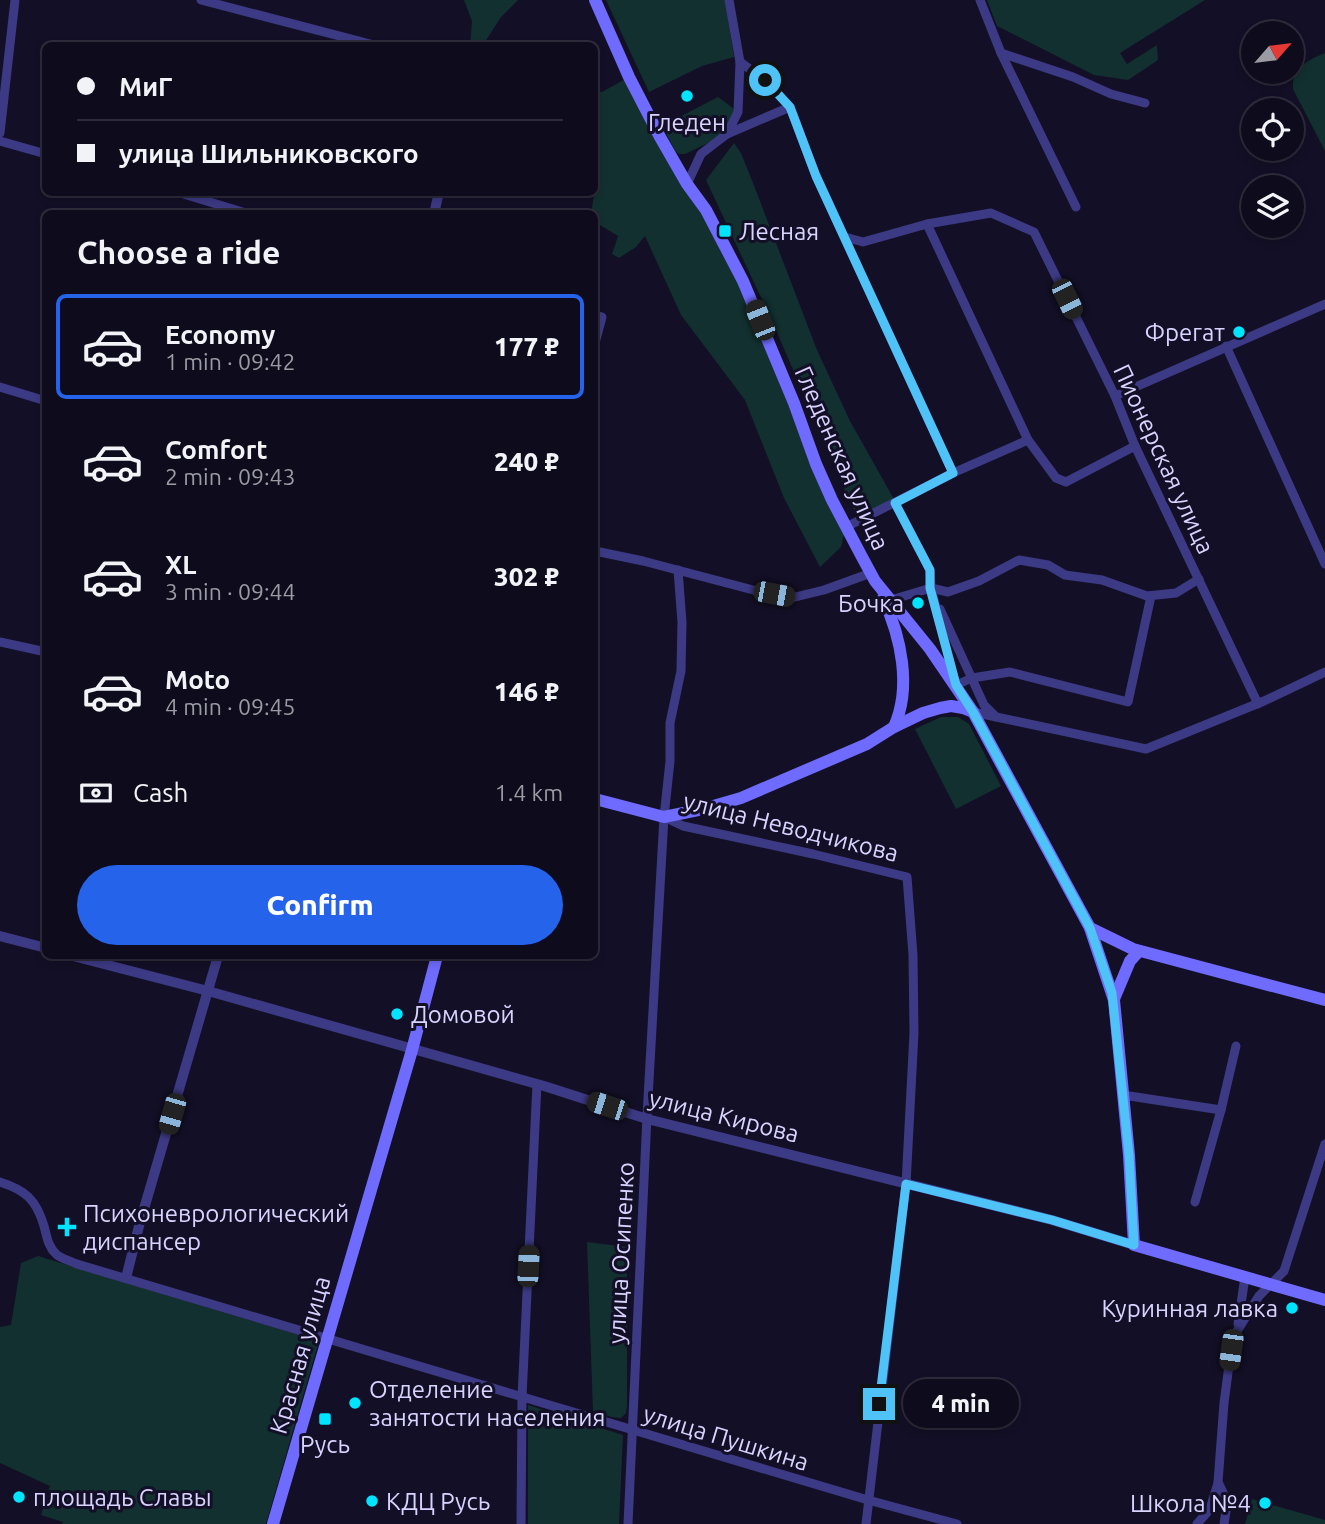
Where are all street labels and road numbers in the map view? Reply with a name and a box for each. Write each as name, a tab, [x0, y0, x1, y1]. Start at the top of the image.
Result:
street label: Пионерская улица	[1108, 360, 1220, 558]
street label: Гледенская улица	[789, 362, 895, 554]
street label: улица Неводчикова	[681, 787, 901, 867]
street label: улица Кирова	[646, 1084, 802, 1148]
street label: улица Осипенко	[603, 1161, 639, 1345]
street label: Красная улица	[265, 1273, 335, 1437]
street label: улица Пушкина	[640, 1400, 812, 1476]

